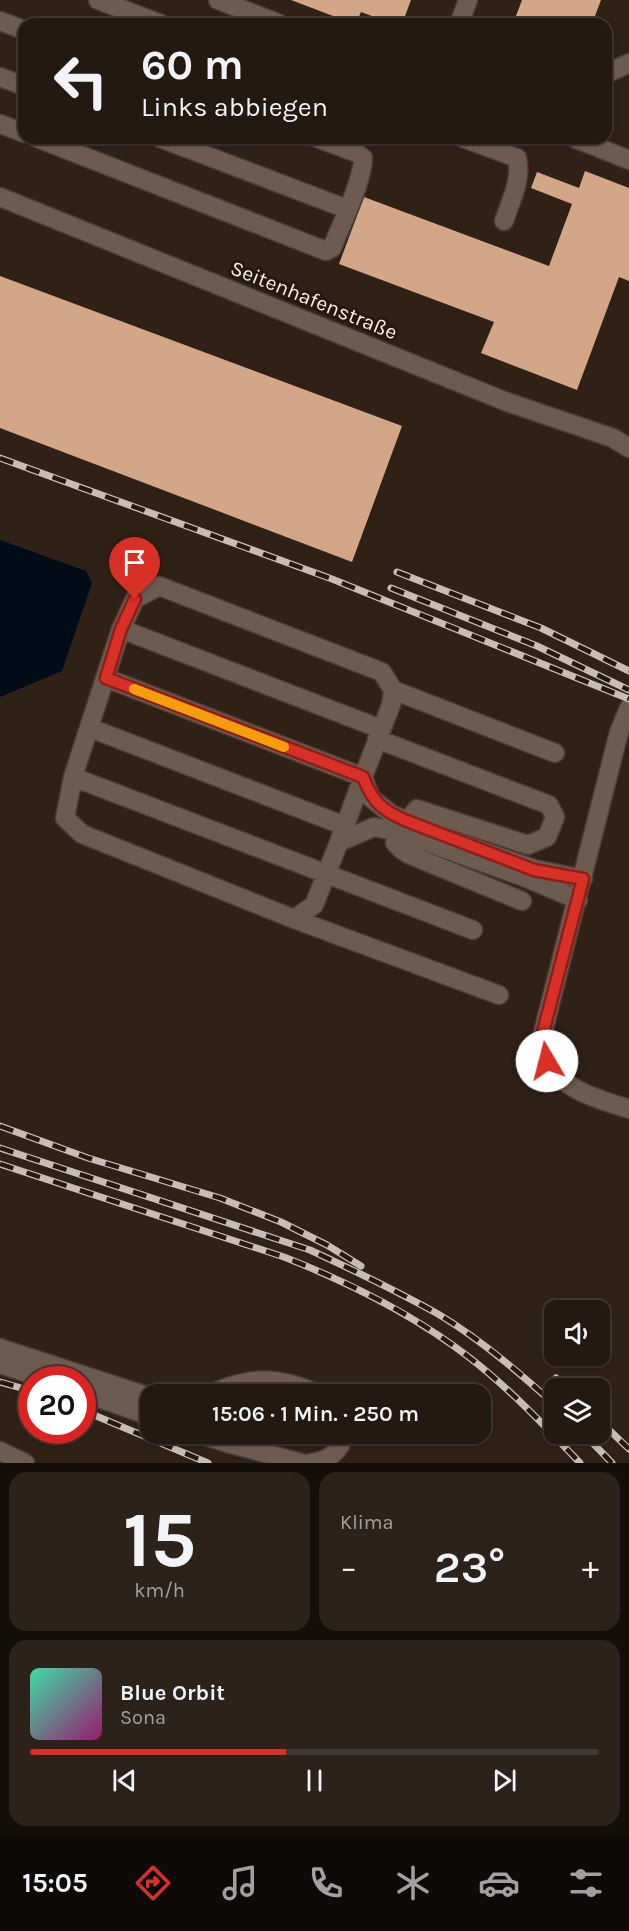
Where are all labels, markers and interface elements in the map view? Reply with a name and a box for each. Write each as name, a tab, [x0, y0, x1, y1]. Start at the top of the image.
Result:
text: 60 m	[141, 40, 244, 90]
icon: left	[42, 42, 120, 120]
text: Links abbiegen	[141, 91, 328, 123]
street label: Seitenhafenstraße	[227, 256, 401, 344]
pin	[109, 537, 160, 599]
icon: arrive	[118, 546, 151, 579]
position arrow	[515, 1029, 579, 1093]
map controls	[544, 1300, 610, 1444]
button: sound	[544, 1300, 610, 1366]
speed limit sign: 20	[18, 1366, 96, 1444]
button: layers	[544, 1378, 610, 1444]
text: 15:06 · 1 Min. · 250 m	[212, 1401, 419, 1427]
text: 15	[123, 1494, 196, 1586]
text: Klima	[340, 1511, 393, 1534]
text: 23°	[434, 1541, 505, 1593]
text: −	[340, 1548, 357, 1586]
text: +	[582, 1548, 599, 1586]
text: km/h	[134, 1579, 185, 1602]
text: Blue Orbit	[120, 1680, 225, 1706]
text: Sona	[120, 1706, 166, 1729]
icon: previous	[108, 1764, 141, 1797]
icon: pause	[298, 1764, 331, 1797]
icon: next	[488, 1764, 521, 1797]
icon: directions	[132, 1862, 174, 1904]
icon: music	[219, 1862, 261, 1904]
icon: phone	[305, 1862, 347, 1904]
icon: climate	[392, 1862, 434, 1904]
icon: car	[478, 1862, 520, 1904]
icon: filters	[565, 1862, 607, 1904]
text: 15:05	[22, 1867, 88, 1899]

